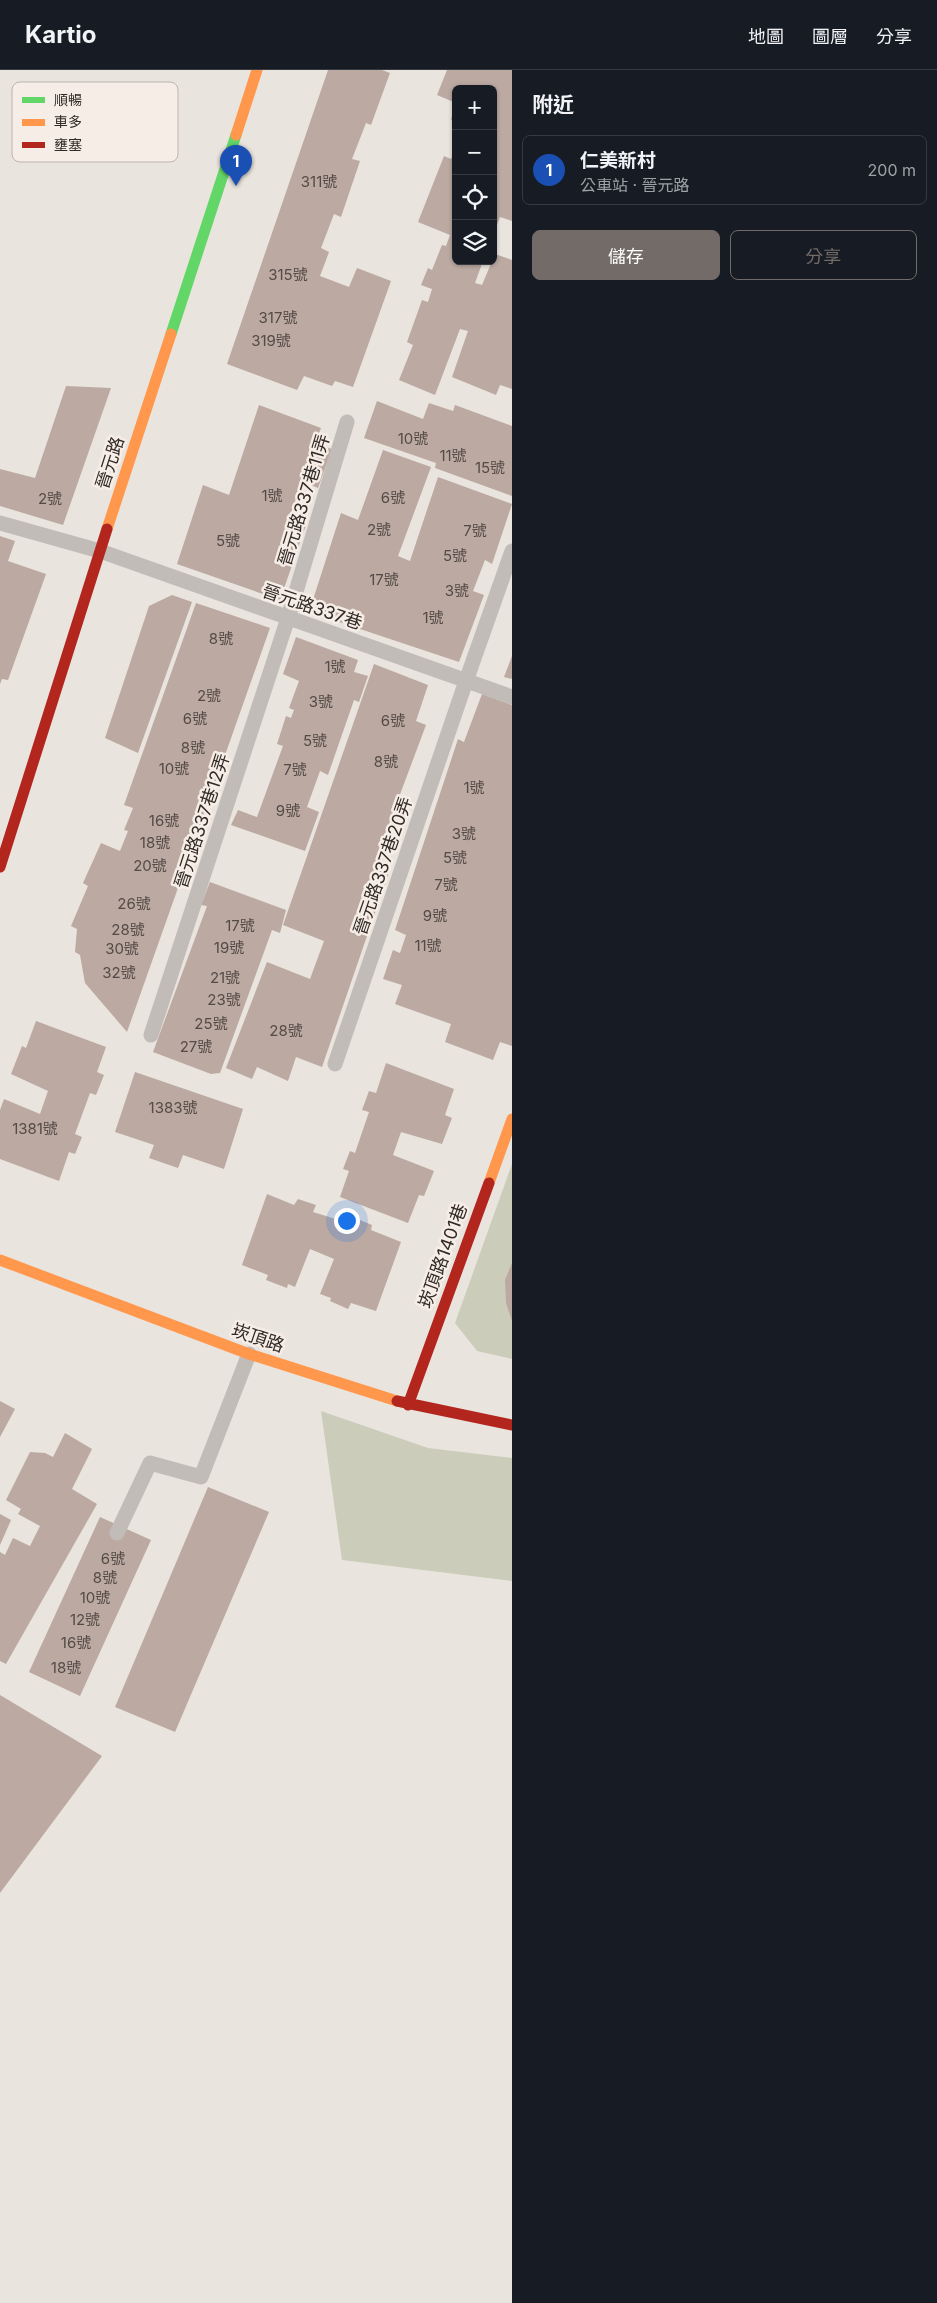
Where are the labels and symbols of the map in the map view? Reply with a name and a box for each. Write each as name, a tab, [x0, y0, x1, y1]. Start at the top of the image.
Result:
legend	[12, 82, 178, 162]
text: 順暢	[54, 91, 82, 108]
text: 車多	[54, 113, 82, 130]
text: 壅塞	[54, 136, 82, 153]
pin: 1	[220, 145, 252, 186]
house number: 311號	[301, 172, 337, 191]
house number: 315號	[268, 265, 308, 284]
house number: 317號	[259, 308, 297, 327]
house number: 319號	[251, 331, 291, 350]
house number: 10號	[398, 429, 428, 448]
street label: 晉元路337巷11弄	[273, 431, 334, 568]
street label: 晉元路	[91, 434, 128, 492]
house number: 11號	[439, 446, 467, 465]
house number: 15號	[475, 458, 505, 477]
house number: 1號	[261, 486, 283, 505]
house number: 6號	[381, 488, 405, 507]
house number: 2號	[38, 489, 62, 508]
house number: 2號	[367, 520, 391, 539]
house number: 7號	[463, 521, 487, 540]
house number: 5號	[216, 531, 240, 550]
house number: 5號	[443, 546, 467, 565]
house number: 17號	[369, 570, 399, 589]
street label: 晉元路337巷	[259, 580, 365, 633]
house number: 3號	[445, 581, 469, 600]
house number: 1號	[422, 608, 444, 627]
house number: 8號	[209, 629, 233, 648]
house number: 1號	[324, 657, 346, 676]
house number: 2號	[197, 686, 221, 705]
house number: 3號	[309, 692, 333, 711]
house number: 6號	[183, 709, 207, 728]
house number: 6號	[381, 711, 405, 730]
house number: 5號	[303, 731, 327, 750]
house number: 8號	[181, 738, 205, 757]
street label: 晉元路337巷12弄	[170, 751, 233, 891]
house number: 8號	[374, 752, 398, 771]
house number: 10號	[159, 759, 189, 778]
house number: 7號	[283, 760, 307, 779]
house number: 1號	[463, 778, 485, 797]
street label: 晉元路337巷20弄	[349, 794, 416, 938]
house number: 9號	[276, 801, 300, 820]
house number: 16號	[149, 811, 179, 830]
house number: 3號	[452, 824, 476, 843]
house number: 18號	[140, 833, 170, 852]
house number: 5號	[443, 848, 467, 867]
house number: 20號	[133, 856, 167, 875]
house number: 7號	[434, 875, 458, 894]
house number: 26號	[117, 894, 151, 913]
house number: 9號	[423, 906, 447, 925]
house number: 17號	[225, 916, 255, 935]
house number: 28號	[111, 920, 145, 939]
house number: 11號	[414, 936, 442, 955]
house number: 19號	[214, 938, 244, 957]
house number: 30號	[105, 939, 139, 958]
house number: 32號	[102, 963, 136, 982]
house number: 21號	[210, 968, 240, 987]
house number: 23號	[207, 990, 241, 1009]
house number: 25號	[194, 1014, 228, 1033]
house number: 28號	[269, 1021, 303, 1040]
house number: 27號	[180, 1037, 212, 1056]
house number: 1383號	[149, 1098, 197, 1117]
house number: 1381號	[12, 1119, 58, 1138]
street label: 崁頂路1401巷	[414, 1201, 471, 1311]
your location	[334, 1208, 360, 1234]
street label: 崁頂路	[229, 1319, 287, 1356]
house number: 6號	[101, 1549, 125, 1568]
house number: 8號	[93, 1568, 117, 1587]
house number: 10號	[80, 1588, 110, 1607]
house number: 12號	[70, 1610, 100, 1629]
house number: 16號	[61, 1633, 91, 1652]
house number: 18號	[51, 1658, 81, 1677]

